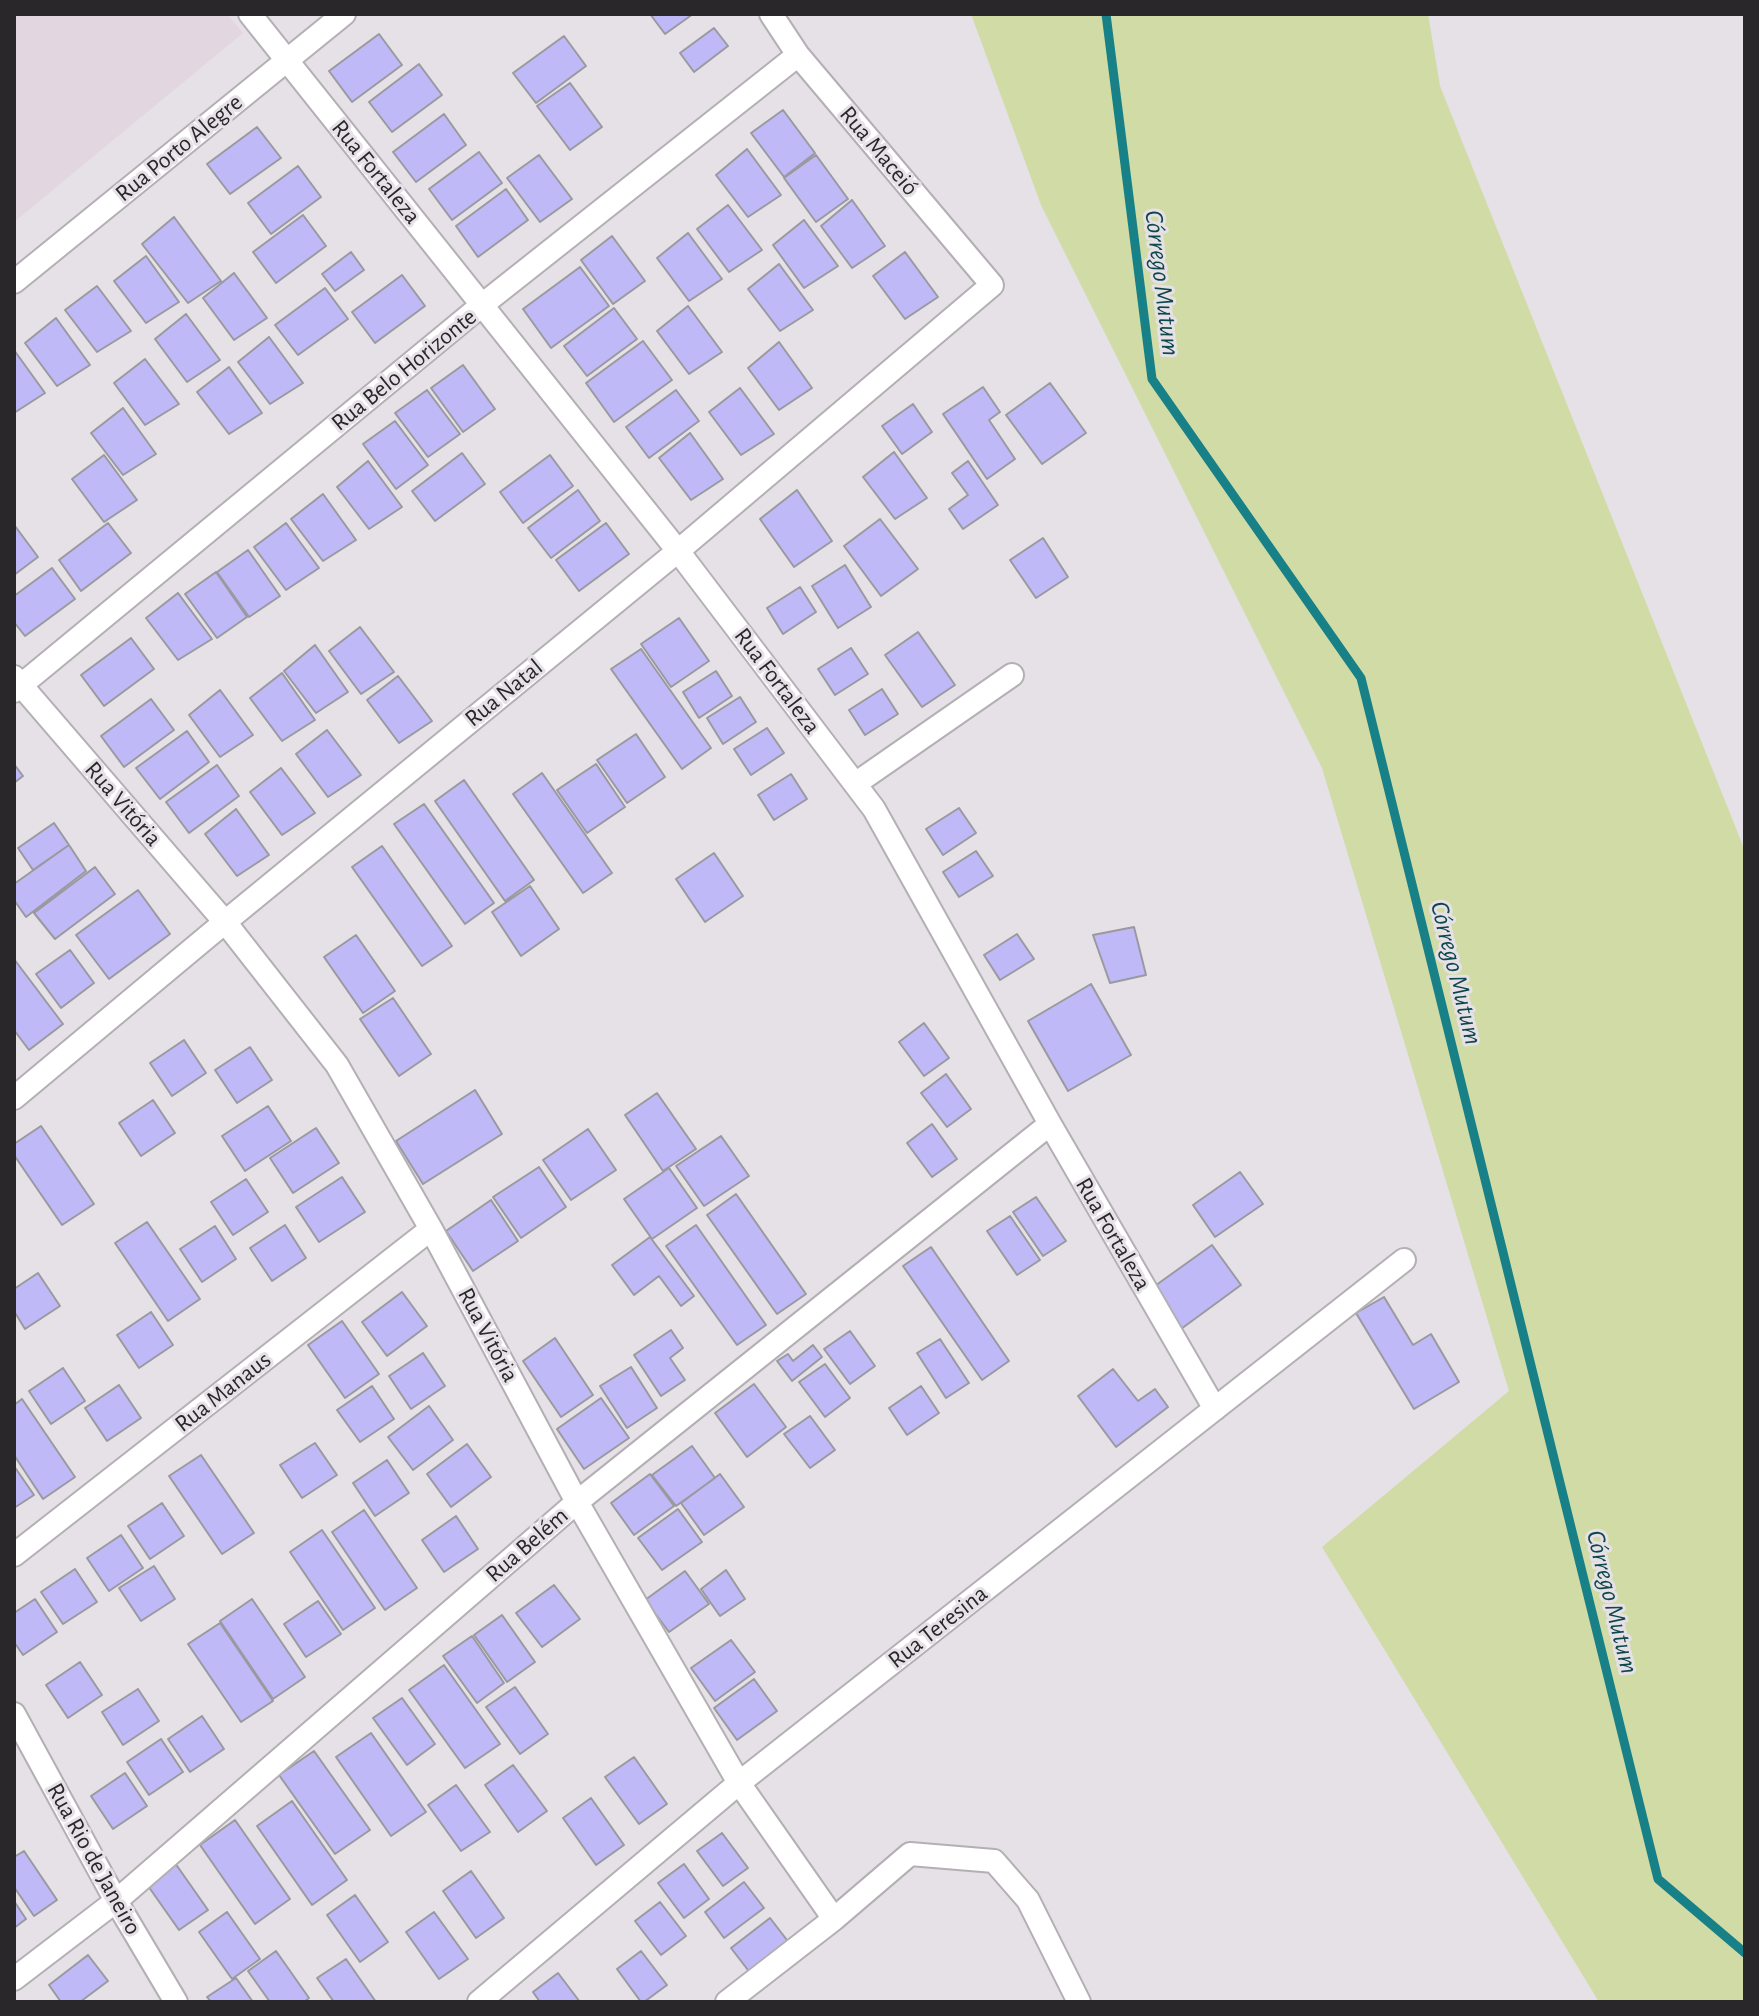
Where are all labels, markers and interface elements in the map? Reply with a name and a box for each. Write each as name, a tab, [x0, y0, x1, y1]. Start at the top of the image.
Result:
street label: Rua Porto Alegre	[110, 88, 248, 208]
street label: Rua Maceió	[833, 100, 925, 202]
street label: Rua Fortaleza	[325, 114, 427, 230]
water label: Córrego Mutum	[1138, 208, 1186, 358]
street label: Rua Belo Horizonte	[326, 303, 482, 437]
street label: Rua Fortaleza	[728, 622, 826, 740]
street label: Rua Natal	[459, 653, 549, 733]
street label: Rua Vitória	[78, 756, 168, 852]
water label: Córrego Mutum	[1423, 898, 1489, 1048]
street label: Rua Fortaleza	[1069, 1172, 1157, 1296]
street label: Rua Vitória	[451, 1283, 525, 1387]
street label: Rua Manaus	[169, 1345, 277, 1439]
street label: Rua Belém	[480, 1501, 574, 1589]
water label: Córrego Mutum	[1579, 1527, 1645, 1677]
street label: Rua Teresina	[883, 1579, 993, 1675]
street label: Rua Rio de Janeiro	[40, 1778, 148, 1940]

